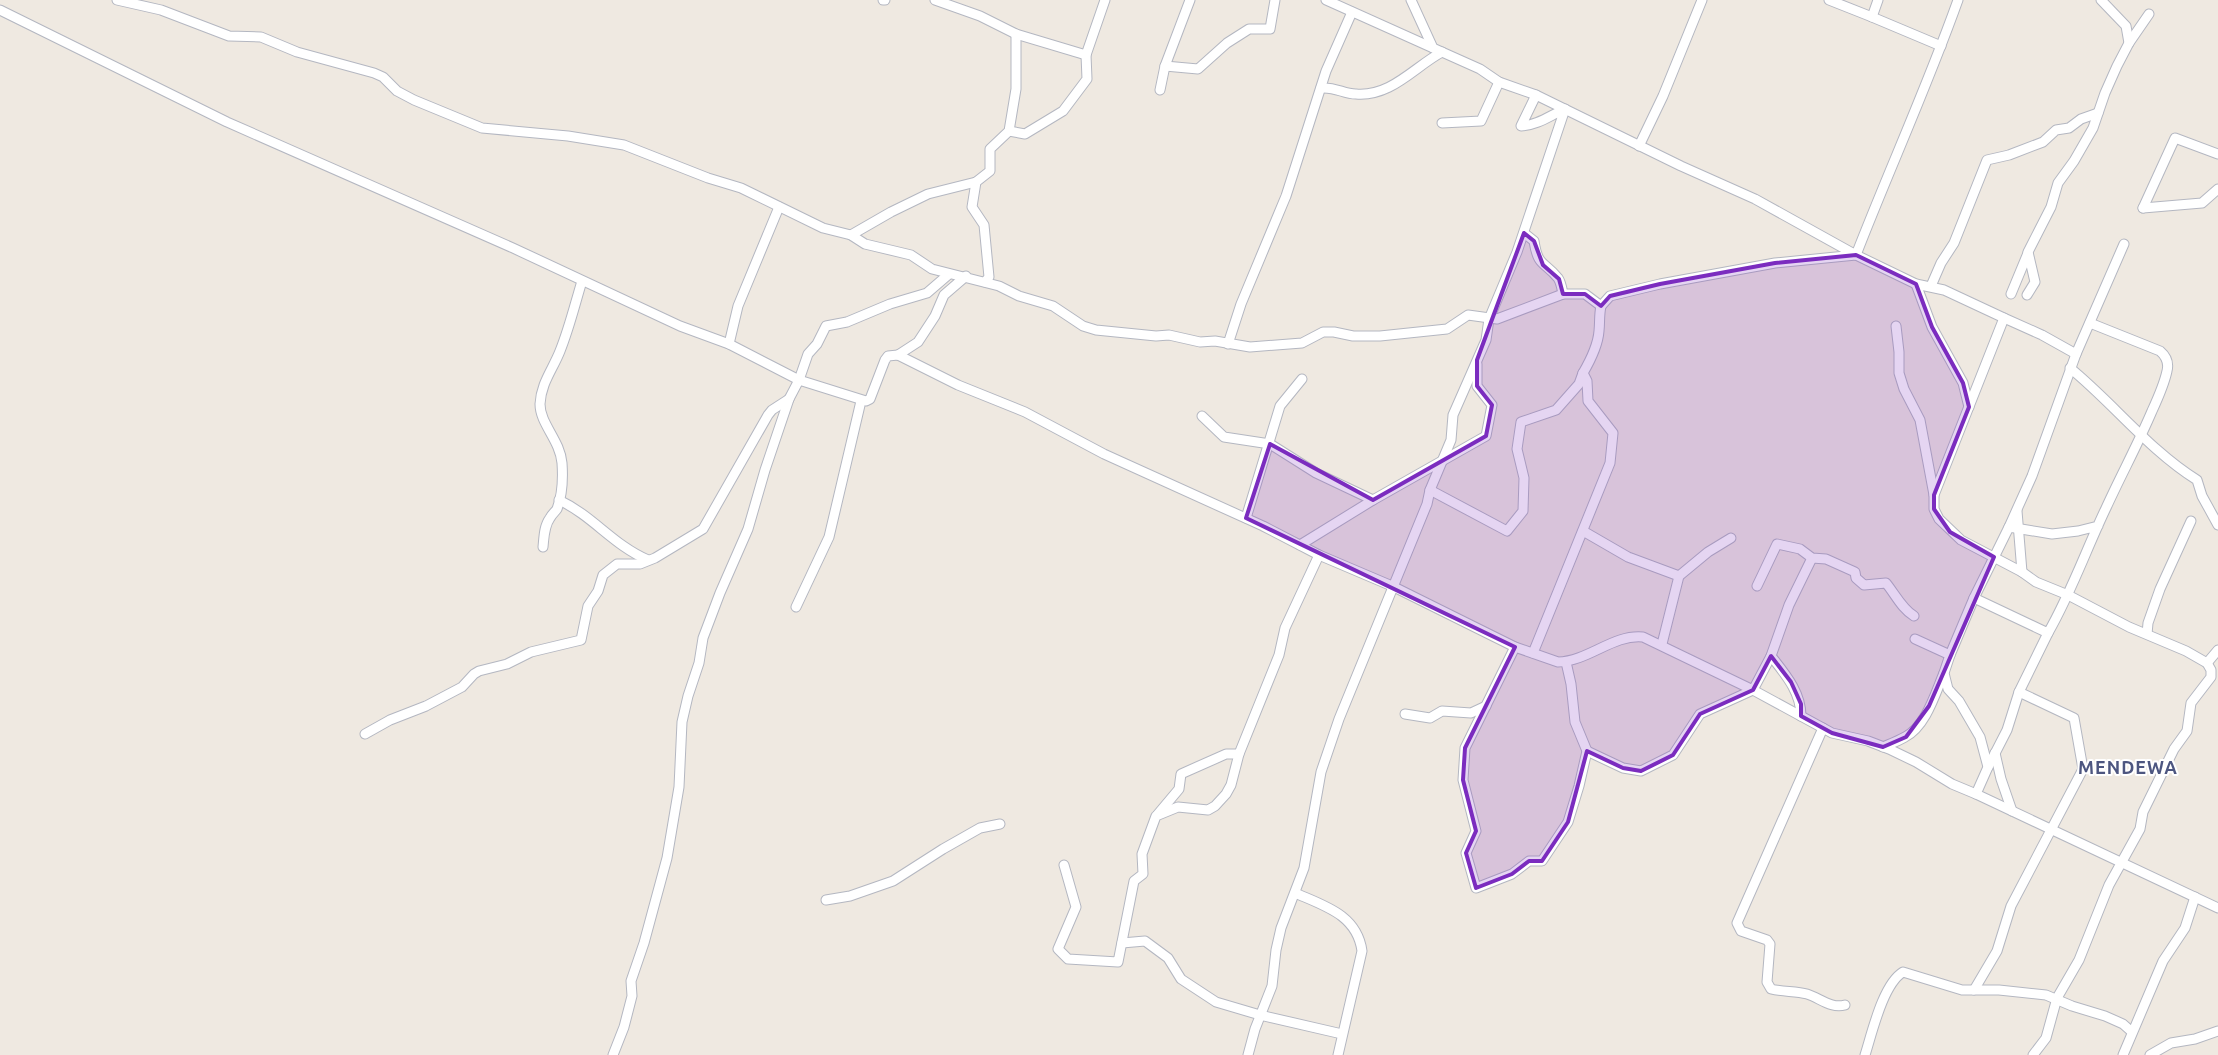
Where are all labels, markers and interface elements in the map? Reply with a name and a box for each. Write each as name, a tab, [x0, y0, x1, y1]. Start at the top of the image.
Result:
district label: MENDEWA	[2078, 757, 2178, 777]

